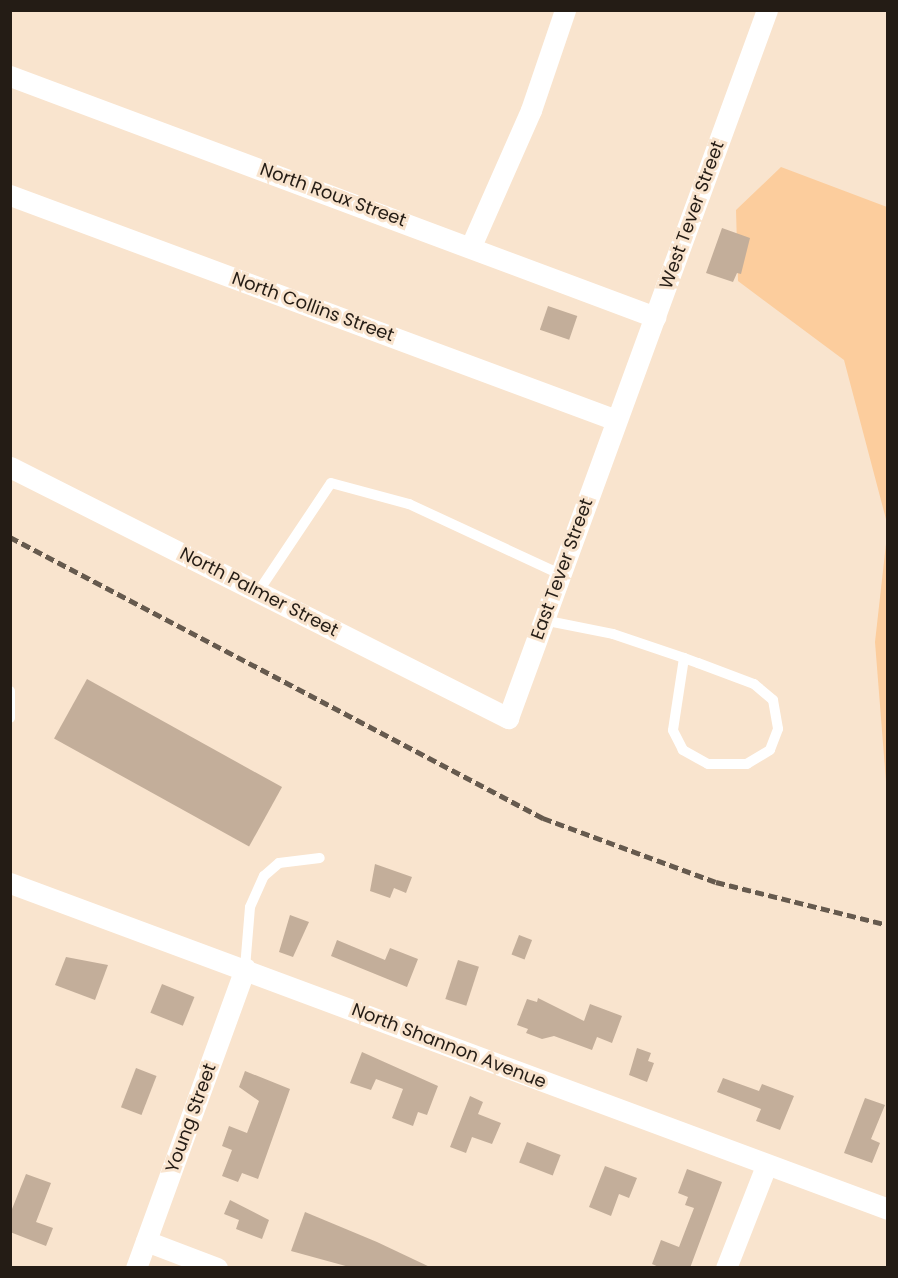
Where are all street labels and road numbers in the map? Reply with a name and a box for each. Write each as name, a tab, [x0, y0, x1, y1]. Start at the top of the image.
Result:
street label: West Tever Street	[655, 138, 729, 292]
street label: North Roux Street	[257, 159, 409, 231]
street label: North Collins Street	[229, 268, 397, 346]
street label: East Tever Street	[526, 496, 598, 642]
street label: North Palmer Street	[176, 543, 342, 641]
street label: North Shannon Avenue	[349, 999, 549, 1093]
street label: Young Street	[161, 1060, 221, 1176]

